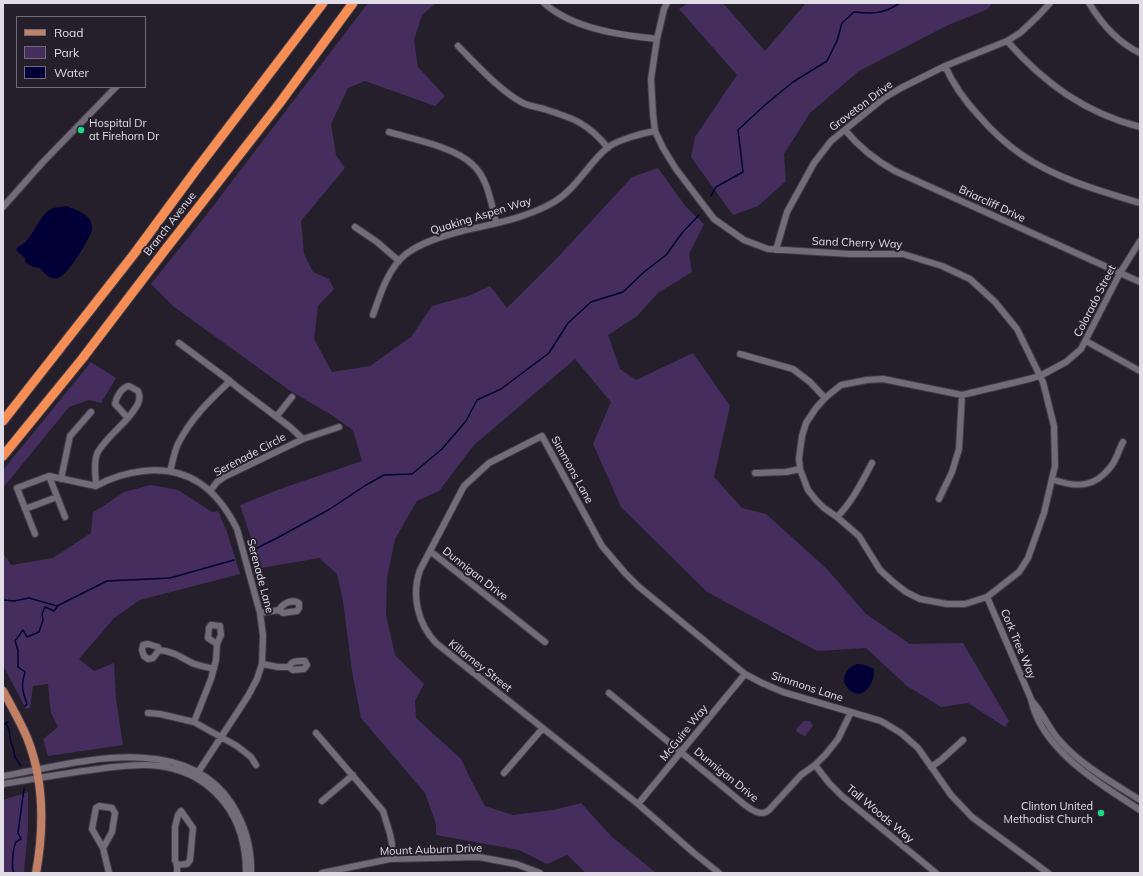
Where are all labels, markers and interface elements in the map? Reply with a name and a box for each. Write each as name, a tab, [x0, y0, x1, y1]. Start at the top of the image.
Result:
legend	[16, 16, 146, 88]
text: Road	[54, 25, 83, 40]
text: Park	[54, 45, 79, 60]
text: Water	[54, 65, 89, 80]
street label: Groveton Drive	[827, 78, 895, 134]
place label: Hospital Dr at Firehorn Dr	[89, 117, 159, 143]
marker: Hospital Dr at Firehorn Dr	[76, 125, 86, 135]
street label: Briarcliff Drive	[957, 183, 1027, 225]
street label: Branch Avenue	[141, 189, 199, 259]
street label: Quaking Aspen Way	[429, 194, 533, 238]
street label: Sand Cherry Way	[812, 235, 902, 251]
street label: Colorado Street	[1071, 263, 1119, 339]
street label: Serenade Circle	[212, 431, 288, 479]
street label: Simmons Lane	[548, 434, 596, 506]
street label: Serenade Lane	[244, 537, 276, 615]
street label: Dunnigan Drive	[440, 544, 510, 604]
street label: Cork Tree Way	[997, 607, 1039, 681]
street label: Killarney Street	[446, 637, 514, 695]
street label: Simmons Lane	[769, 669, 845, 705]
street label: McGuire Way	[657, 702, 711, 764]
street label: Dunnigan Drive	[691, 745, 761, 805]
street label: Tall Woods Way	[844, 782, 916, 846]
place label: Clinton United Methodist Church	[1004, 800, 1093, 826]
marker: Clinton United Methodist Church	[1096, 808, 1106, 818]
street label: Mount Auburn Drive	[380, 842, 482, 858]

